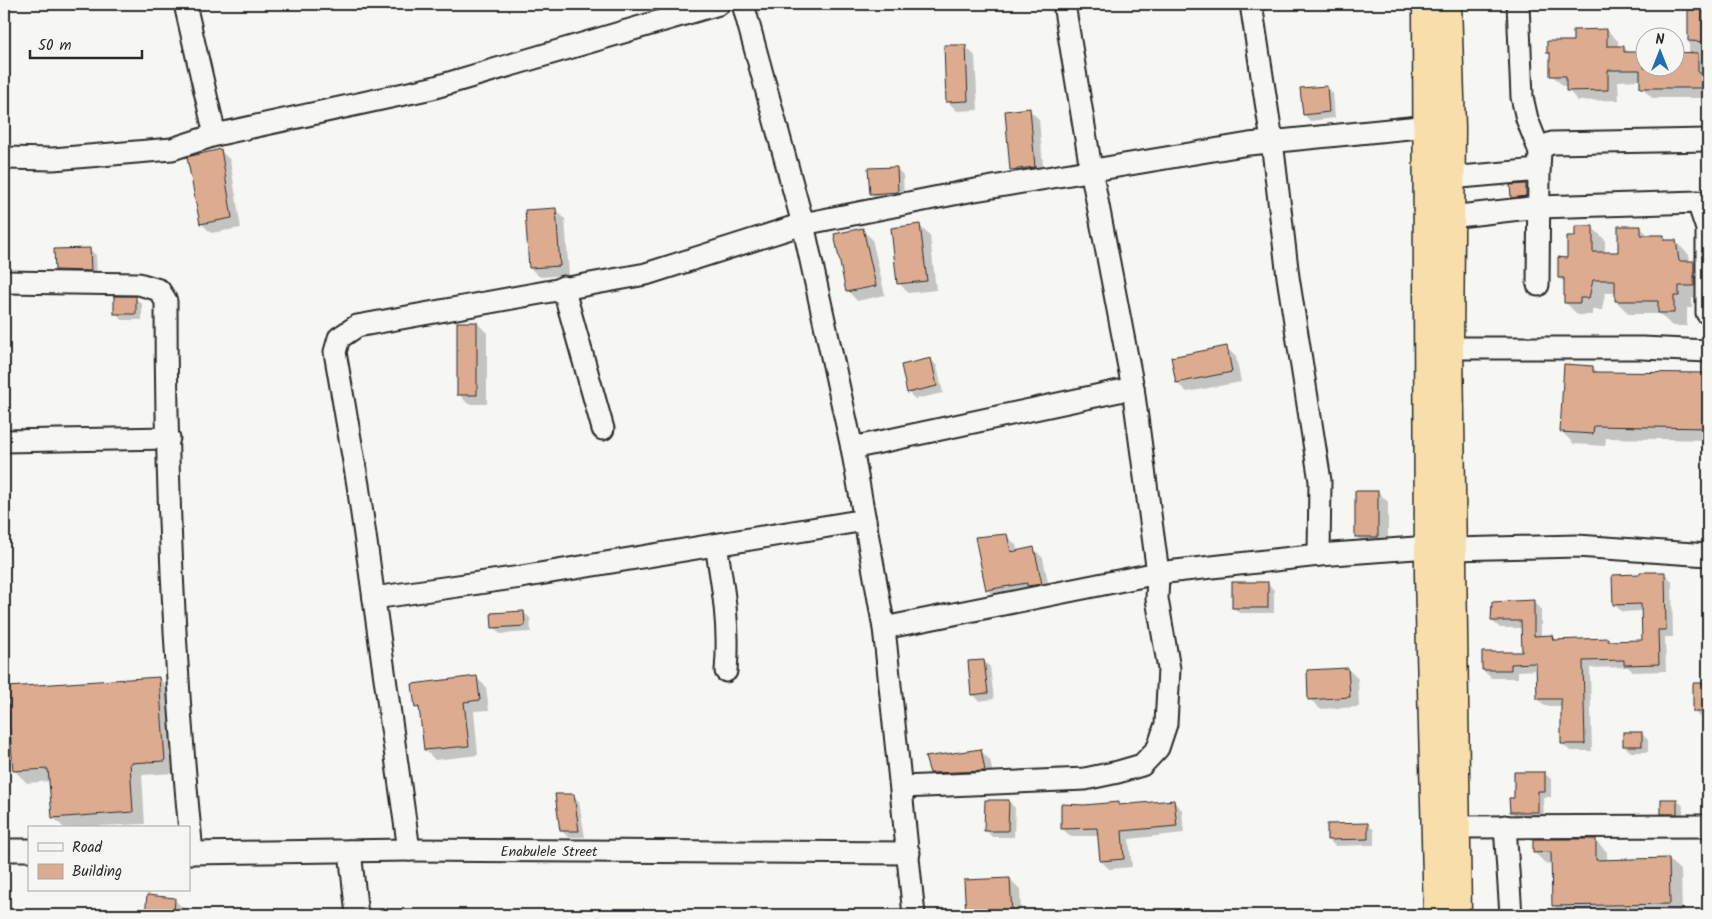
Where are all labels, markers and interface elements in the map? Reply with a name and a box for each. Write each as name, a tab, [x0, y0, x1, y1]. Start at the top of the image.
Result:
scale bar	[30, 28, 142, 60]
north arrow	[1634, 28, 1684, 78]
text: N	[1656, 29, 1665, 51]
text: 50 m	[38, 34, 72, 58]
legend	[28, 826, 190, 892]
text: Road	[72, 836, 103, 860]
street label: Enabulele Street	[501, 841, 598, 863]
text: Building	[72, 860, 122, 884]

